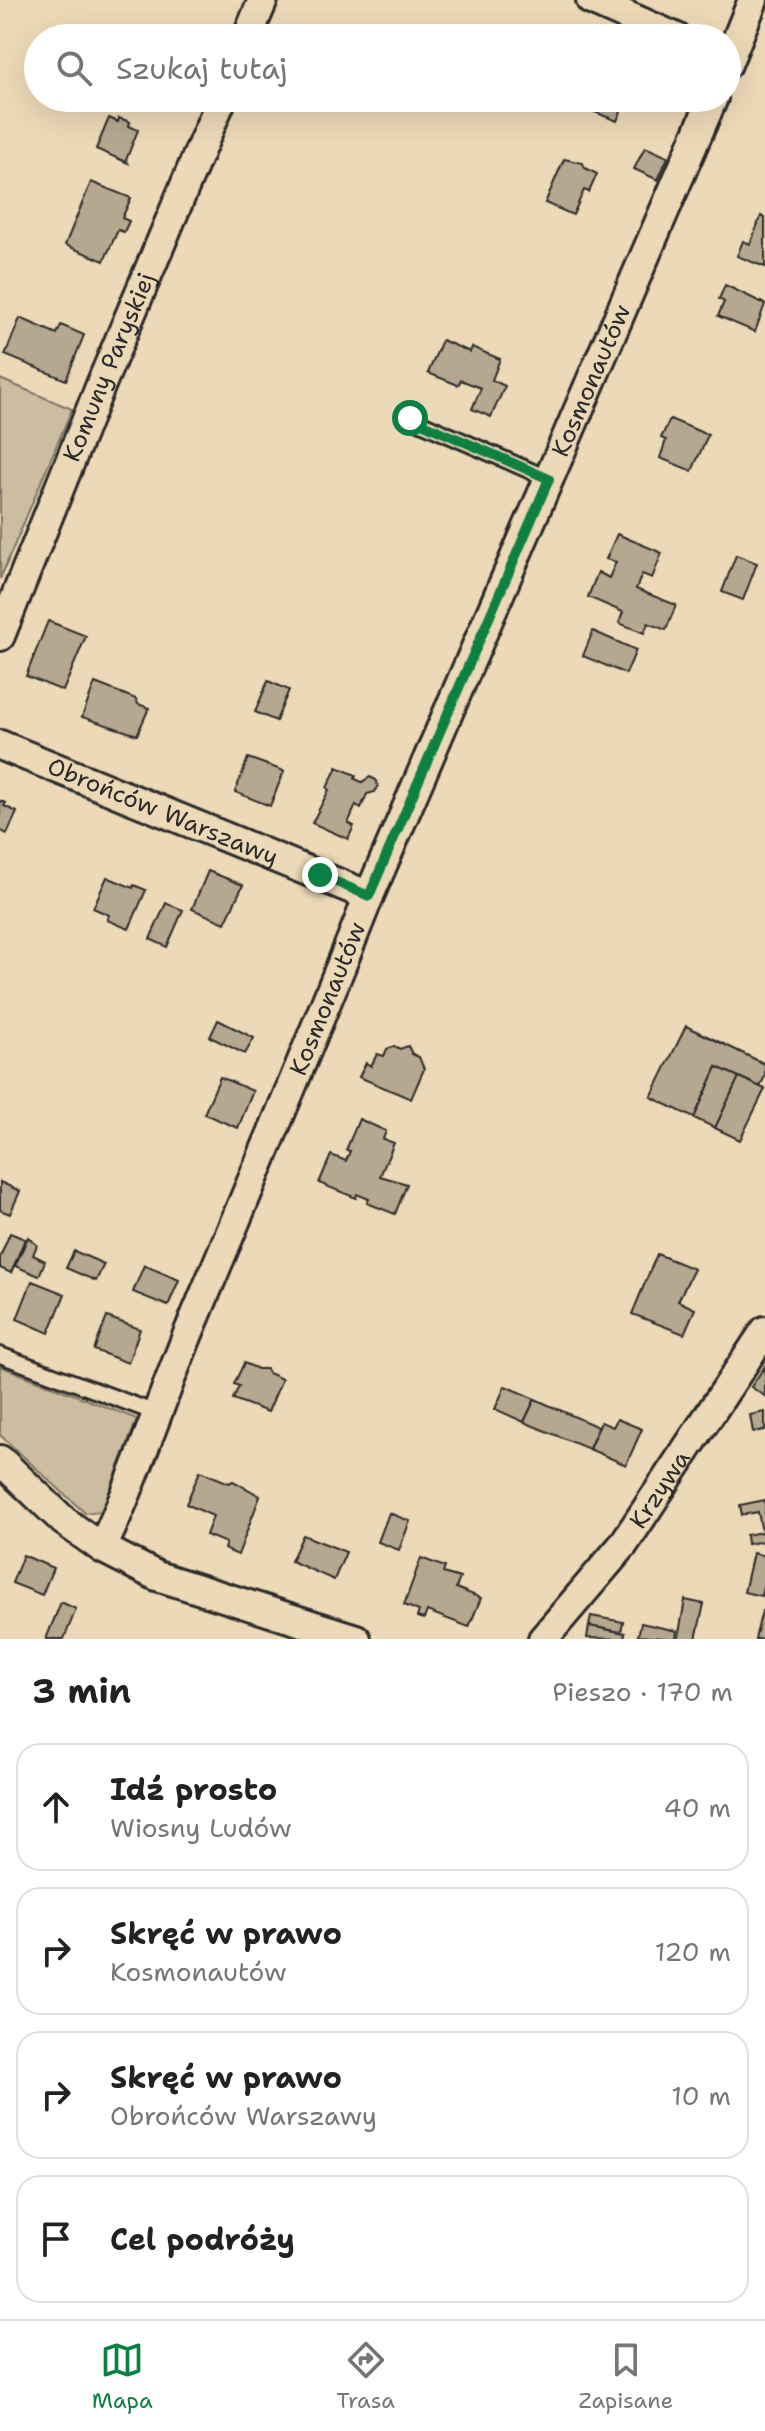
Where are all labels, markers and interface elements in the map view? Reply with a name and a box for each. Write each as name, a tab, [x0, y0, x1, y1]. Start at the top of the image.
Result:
search box	[24, 24, 741, 112]
icon: search	[52, 46, 96, 90]
text: Szukaj tutaj	[116, 48, 288, 89]
street label: Komuny Paryskiej	[56, 268, 162, 467]
street label: Kosmonautów	[544, 299, 638, 462]
route start	[392, 400, 428, 436]
street label: Obrońców Warszawy	[43, 750, 283, 873]
route end	[302, 857, 338, 893]
street label: Kosmonautów	[282, 917, 373, 1080]
street label: Krzywa	[622, 1444, 697, 1535]
text: 3 min	[32, 1668, 131, 1714]
text: Pieszo · 170 m	[552, 1674, 733, 1709]
text: Idź prosto	[110, 1769, 277, 1810]
icon: ahead	[34, 1785, 78, 1829]
text: 40 m	[664, 1790, 731, 1825]
text: Wiosny Ludów	[110, 1810, 292, 1845]
text: Skręć w prawo	[110, 1913, 342, 1954]
icon: right	[34, 1929, 78, 1973]
text: 120 m	[655, 1934, 731, 1969]
text: Kosmonautów	[110, 1954, 287, 1989]
text: Skręć w prawo	[110, 2057, 342, 2098]
icon: right	[34, 2073, 78, 2117]
text: 10 m	[671, 2078, 731, 2113]
text: Obrońców Warszawy	[110, 2098, 377, 2133]
icon: arrive	[34, 2217, 78, 2261]
text: Cel podróży	[110, 2219, 295, 2260]
tab: Mapa	[92, 2338, 153, 2415]
tab: Trasa	[336, 2338, 395, 2415]
tab: Zapisane	[579, 2338, 673, 2415]

